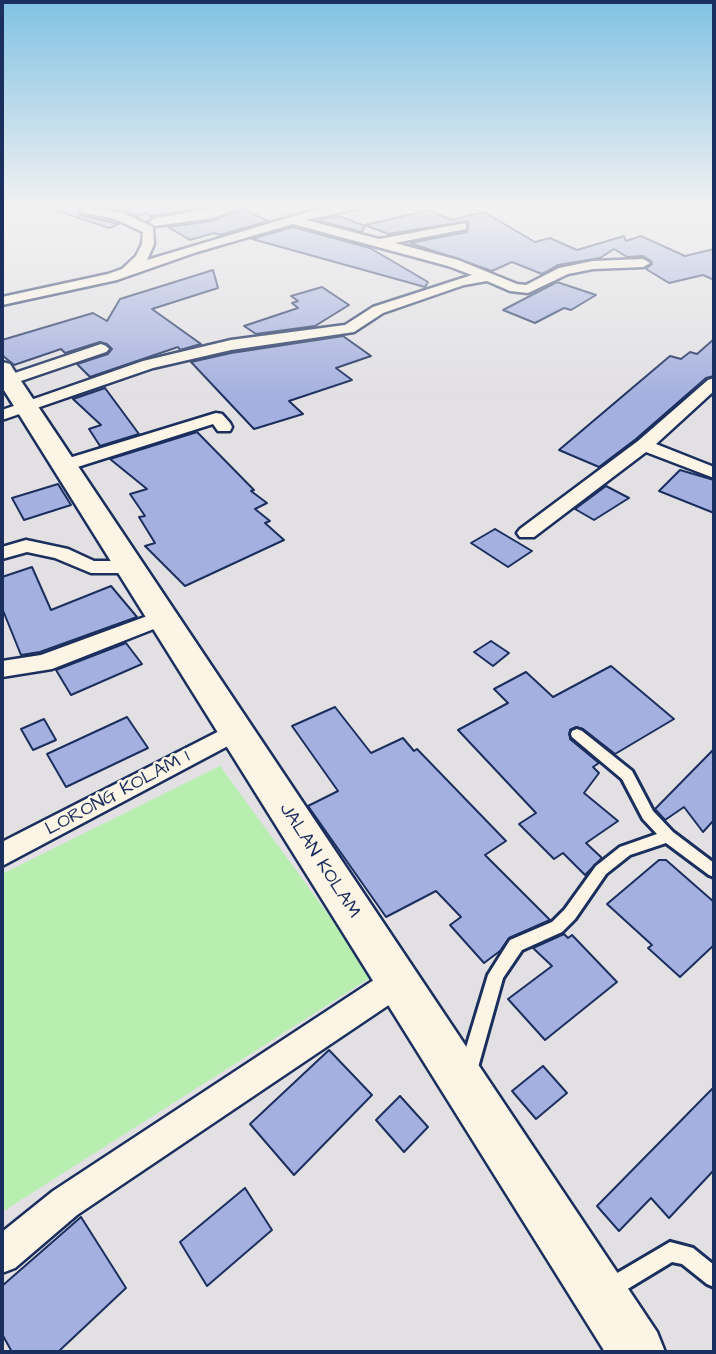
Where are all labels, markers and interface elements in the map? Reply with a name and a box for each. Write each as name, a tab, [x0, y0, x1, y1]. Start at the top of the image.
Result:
street label: LORONG KOLAM 1	[42, 746, 194, 842]
street label: JALAN KOLAM	[273, 799, 365, 923]

